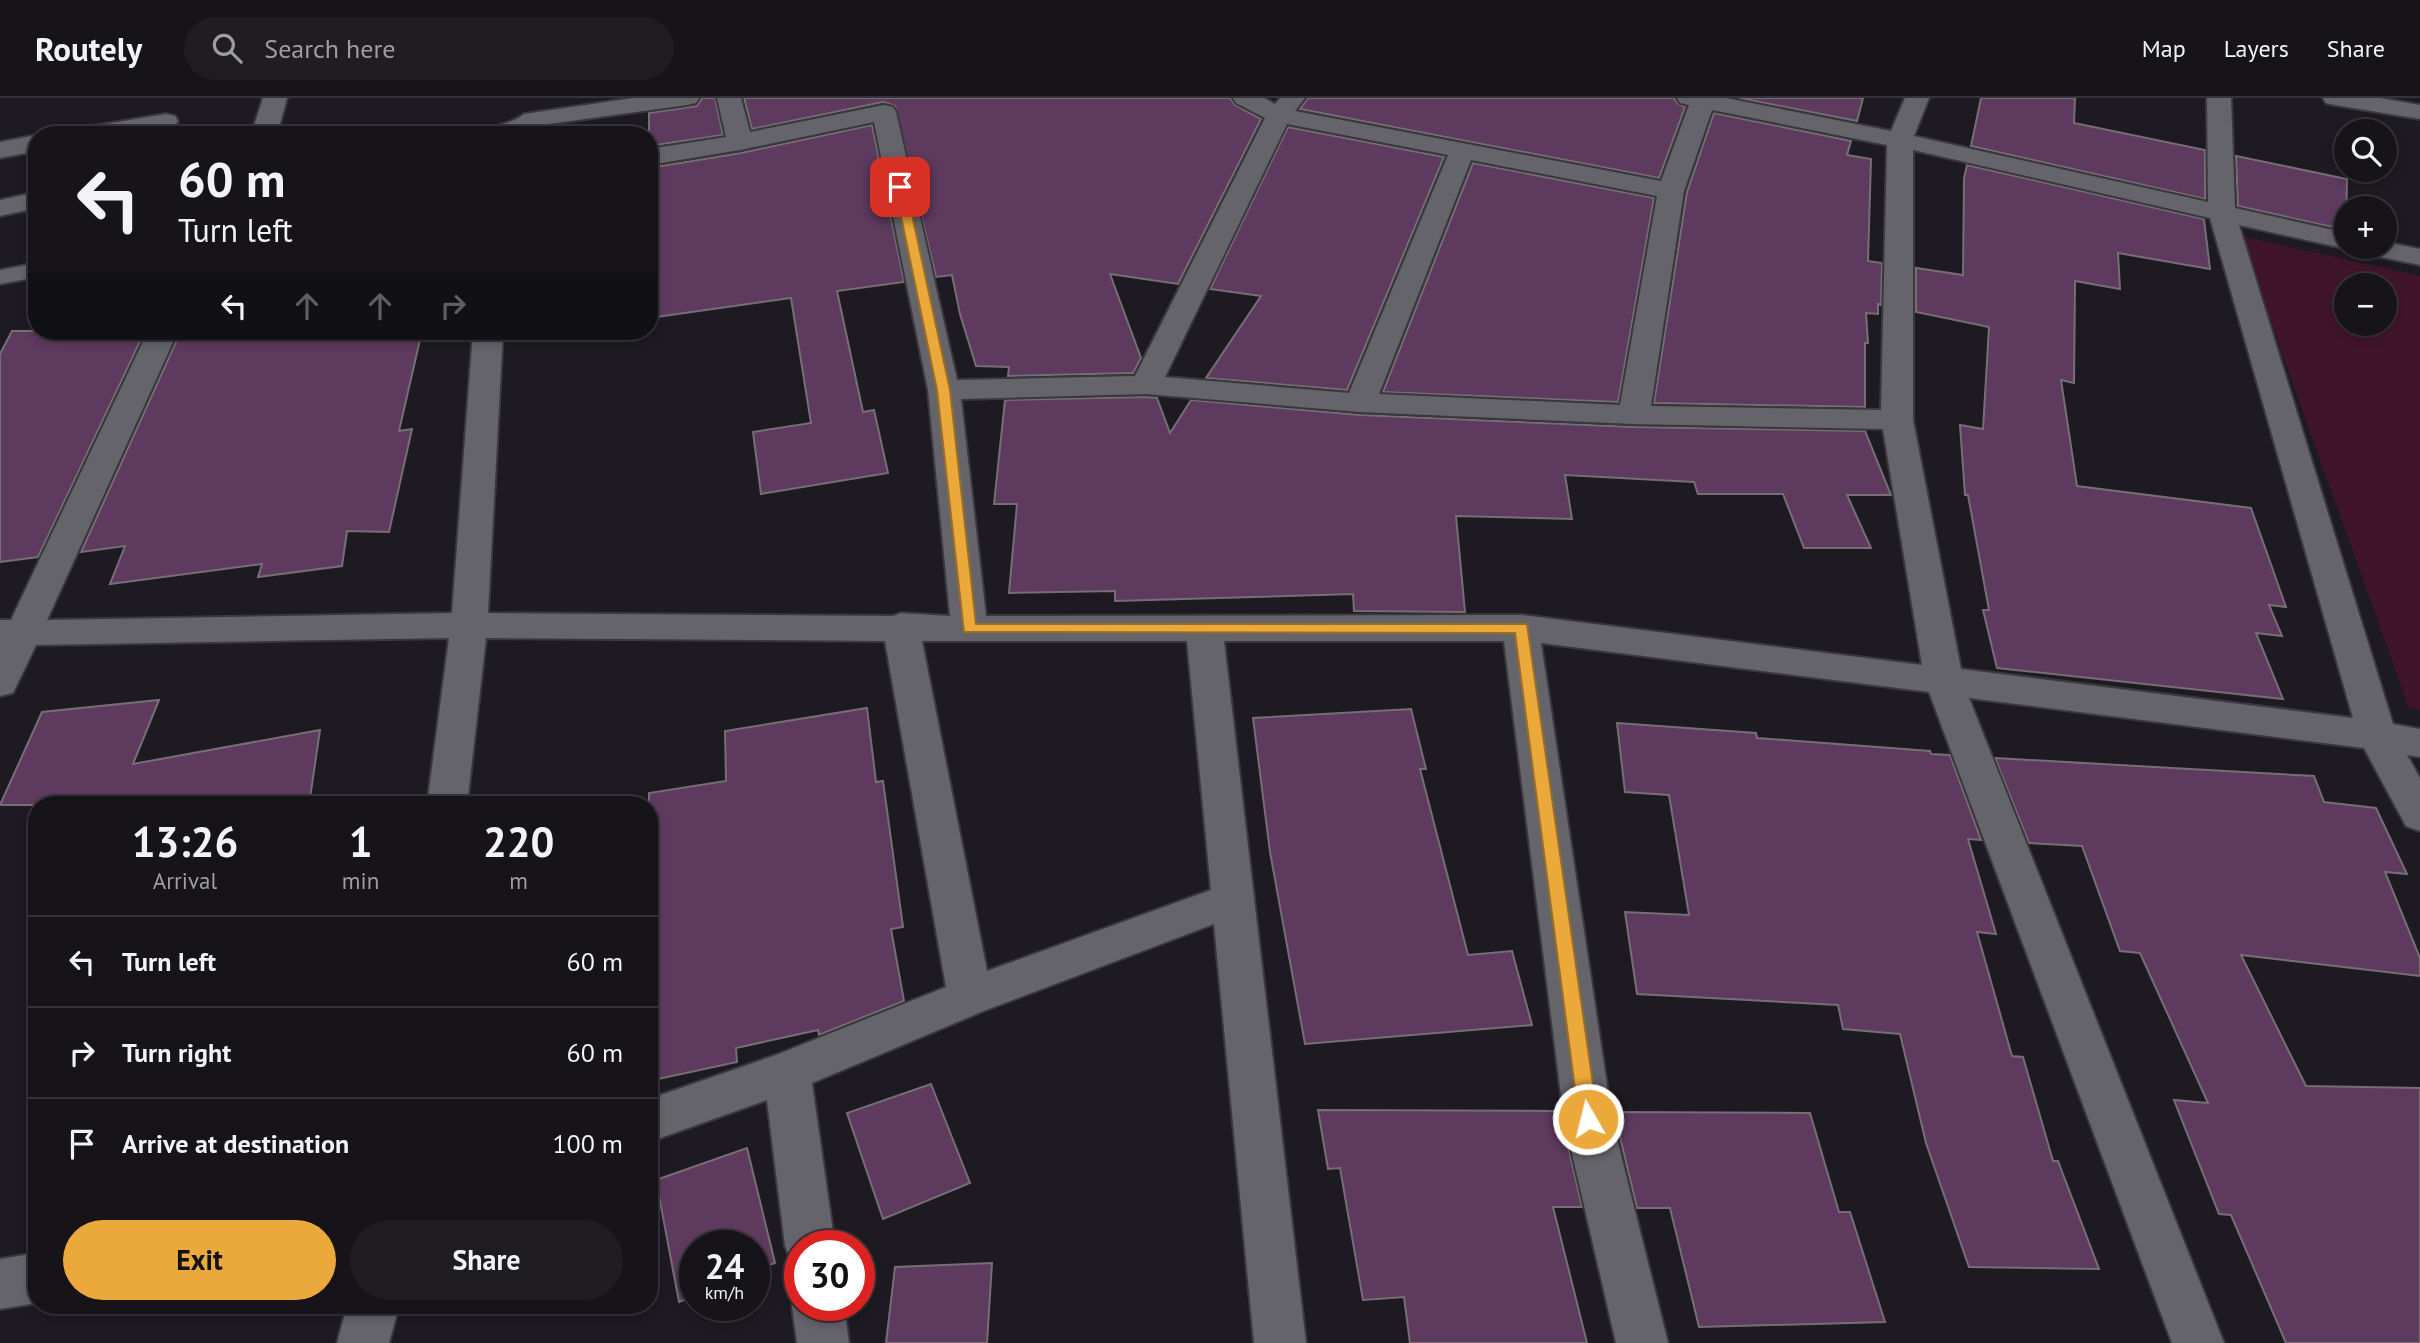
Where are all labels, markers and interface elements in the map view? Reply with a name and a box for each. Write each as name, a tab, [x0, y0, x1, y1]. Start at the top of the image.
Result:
search box	[184, 17, 674, 80]
text: Routely	[35, 27, 142, 70]
icon: search	[208, 29, 246, 67]
text: Search here	[264, 32, 395, 65]
text: Map	[2142, 33, 2186, 64]
text: Layers	[2224, 33, 2289, 64]
text: Share	[2327, 33, 2385, 64]
map controls	[2334, 119, 2397, 336]
button: search	[2334, 119, 2397, 182]
text: 60 m	[178, 147, 285, 211]
icon: left	[63, 154, 154, 245]
pin	[870, 157, 930, 217]
icon: arrive	[881, 168, 919, 206]
button: +	[2334, 196, 2397, 259]
text: Turn left	[178, 209, 293, 251]
button: −	[2334, 273, 2397, 336]
icon: left	[215, 287, 253, 325]
icon: ahead	[288, 287, 326, 325]
icon: ahead	[361, 287, 399, 325]
icon: right	[434, 287, 472, 325]
text: 13:26	[132, 814, 238, 869]
text: 1	[349, 814, 372, 869]
text: 220	[483, 814, 554, 869]
text: Arrival	[153, 866, 217, 895]
text: min	[342, 866, 379, 895]
text: m	[509, 866, 528, 895]
icon: left	[63, 943, 101, 981]
text: Turn left	[122, 945, 216, 978]
text: 60 m	[567, 945, 623, 978]
icon: right	[63, 1034, 101, 1072]
text: Turn right	[122, 1036, 231, 1069]
text: 60 m	[567, 1036, 623, 1069]
position arrow	[1551, 1082, 1625, 1156]
icon: arrive	[63, 1125, 101, 1163]
text: Arrive at destination	[122, 1127, 349, 1160]
text: 100 m	[552, 1127, 623, 1160]
button: Exit	[63, 1220, 336, 1300]
button: Share	[350, 1220, 623, 1300]
speed limit sign: 30	[784, 1230, 875, 1321]
text: 24	[705, 1243, 744, 1289]
text: km/h	[705, 1281, 744, 1304]

